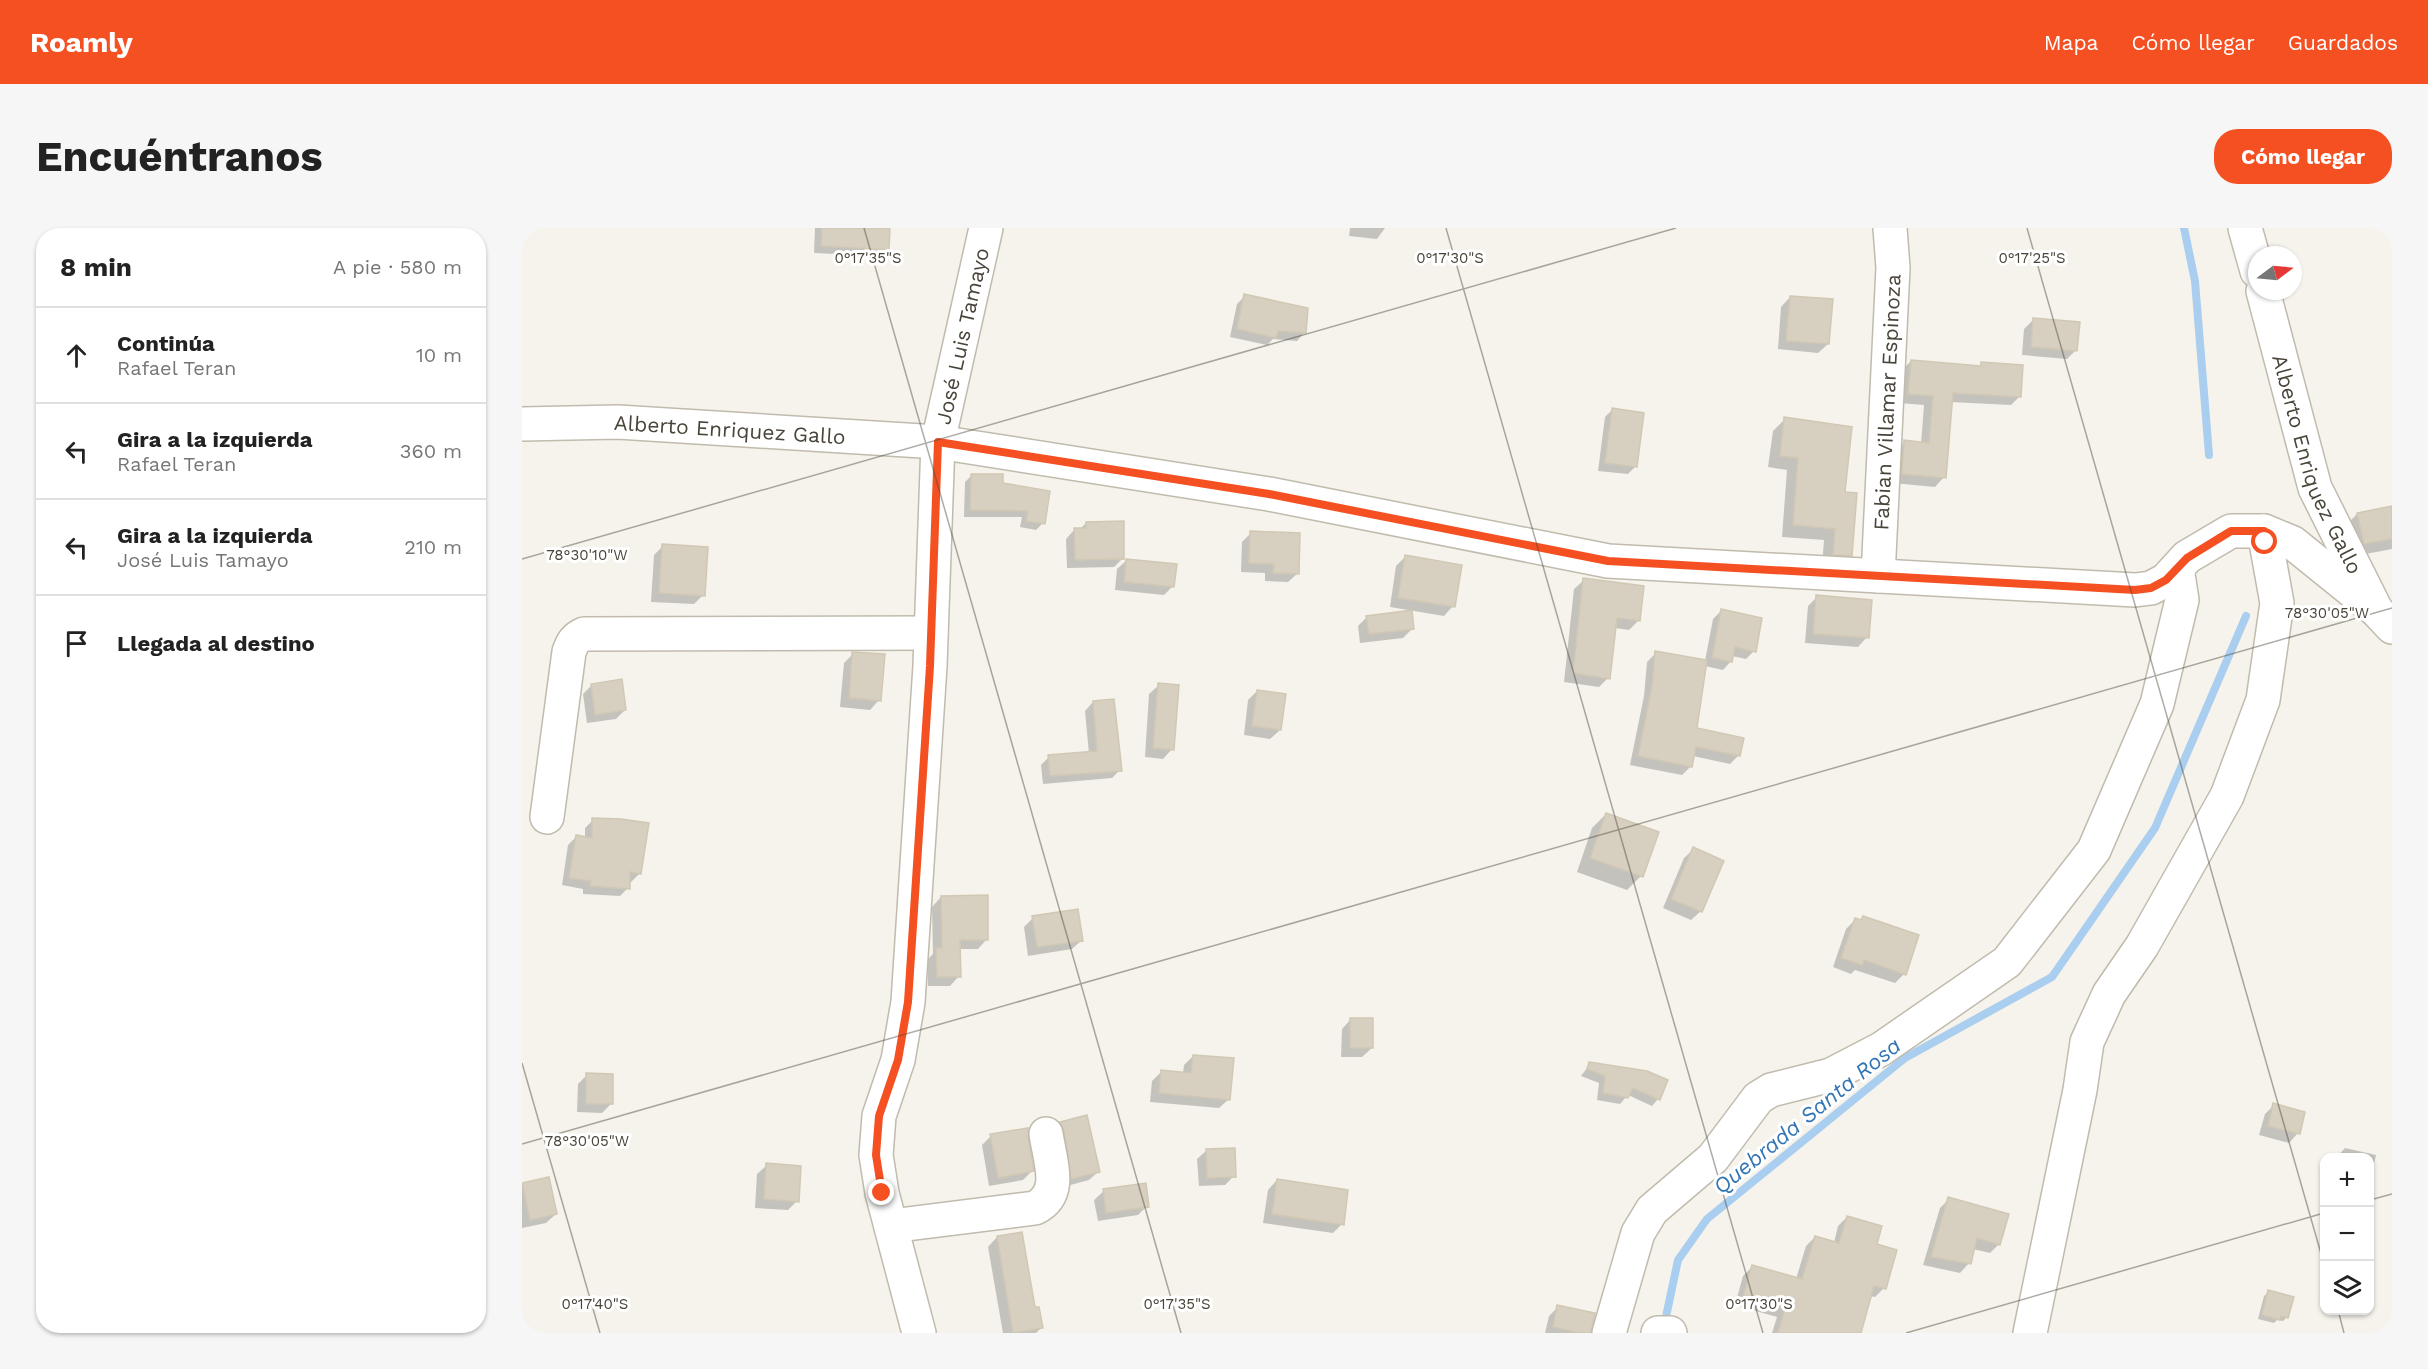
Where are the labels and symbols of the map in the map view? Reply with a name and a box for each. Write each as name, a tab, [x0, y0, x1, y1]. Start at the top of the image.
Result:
street label: José Luis Tamayo	[930, 245, 994, 427]
north arrow	[2248, 246, 2302, 300]
text: 0°17'35"S	[834, 249, 902, 267]
text: 0°17'30"S	[1416, 249, 1484, 267]
text: 0°17'25"S	[1998, 249, 2066, 267]
street label: Fabian Villamar Espinoza	[1868, 273, 1905, 531]
street label: Alberto Enriquez Gallo	[2268, 352, 2368, 578]
street label: Alberto Enriquez Gallo	[613, 409, 846, 449]
route start	[2251, 528, 2277, 554]
text: 78°30'10"W	[546, 546, 628, 564]
text: 78°30'05"W	[2285, 604, 2369, 622]
water label: Quebrada Santa Rosa	[1708, 1033, 1906, 1199]
text: 78°30'05"W	[545, 1132, 629, 1150]
route end	[868, 1179, 894, 1205]
text: 0°17'40"S	[562, 1295, 628, 1313]
text: 0°17'35"S	[1143, 1295, 1211, 1313]
text: 0°17'30"S	[1725, 1295, 1793, 1313]

